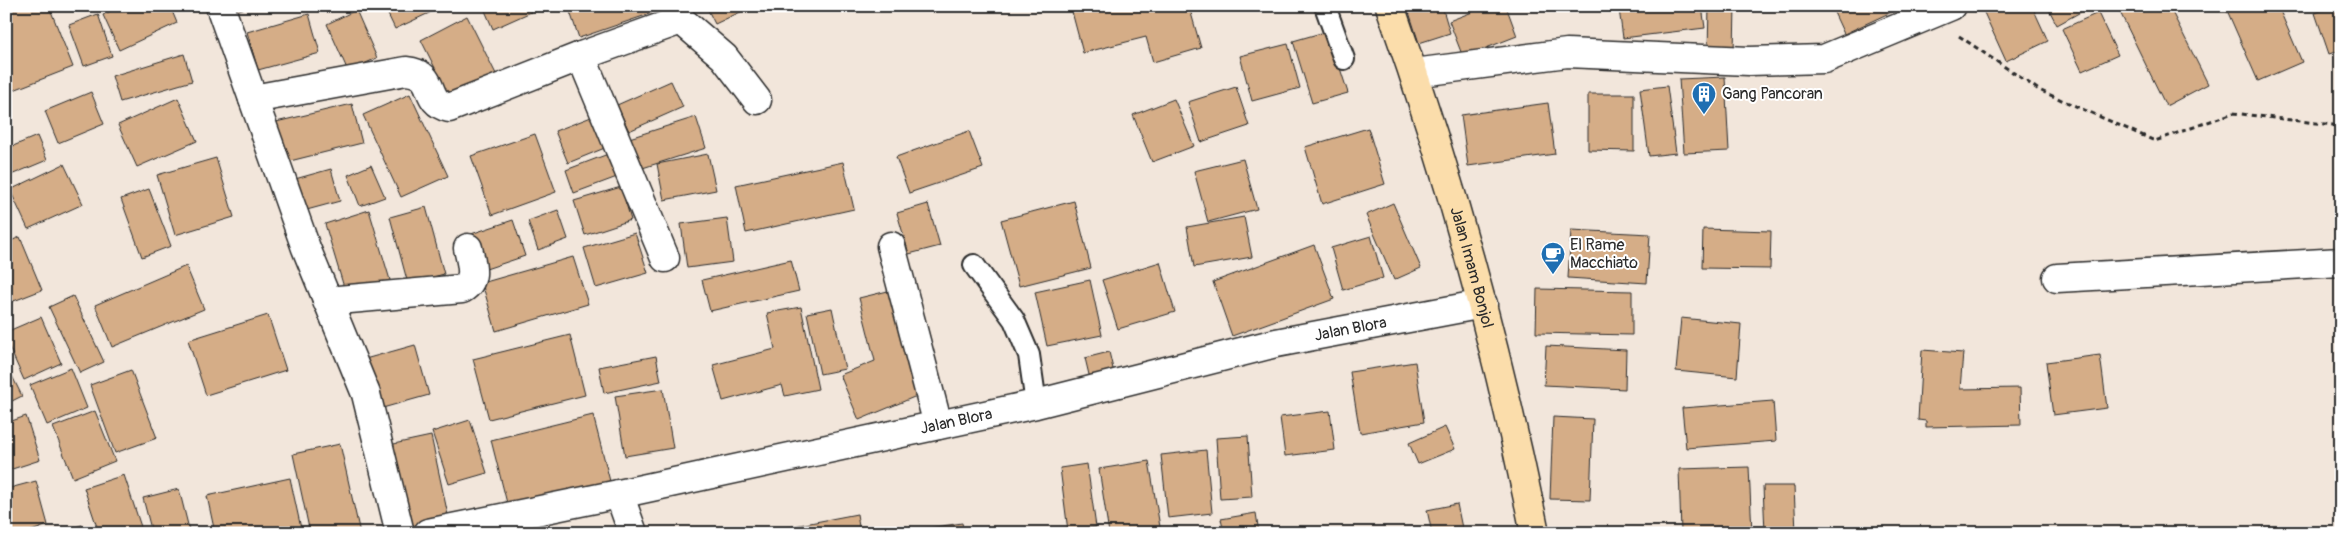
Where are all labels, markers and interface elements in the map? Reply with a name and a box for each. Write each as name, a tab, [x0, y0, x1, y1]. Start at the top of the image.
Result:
building icon: Gang Pancoran	[1691, 81, 1717, 115]
place label: Gang Pancoran	[1722, 84, 1823, 104]
street label: Jalan Imam Bonjol	[1445, 204, 1498, 330]
place label: El Rame Macchiato	[1570, 235, 1638, 273]
cafe icon: El Rame Macchiato	[1540, 241, 1566, 275]
street label: Jalan Blora	[1313, 312, 1388, 346]
street label: Jalan Blora	[918, 404, 994, 439]

